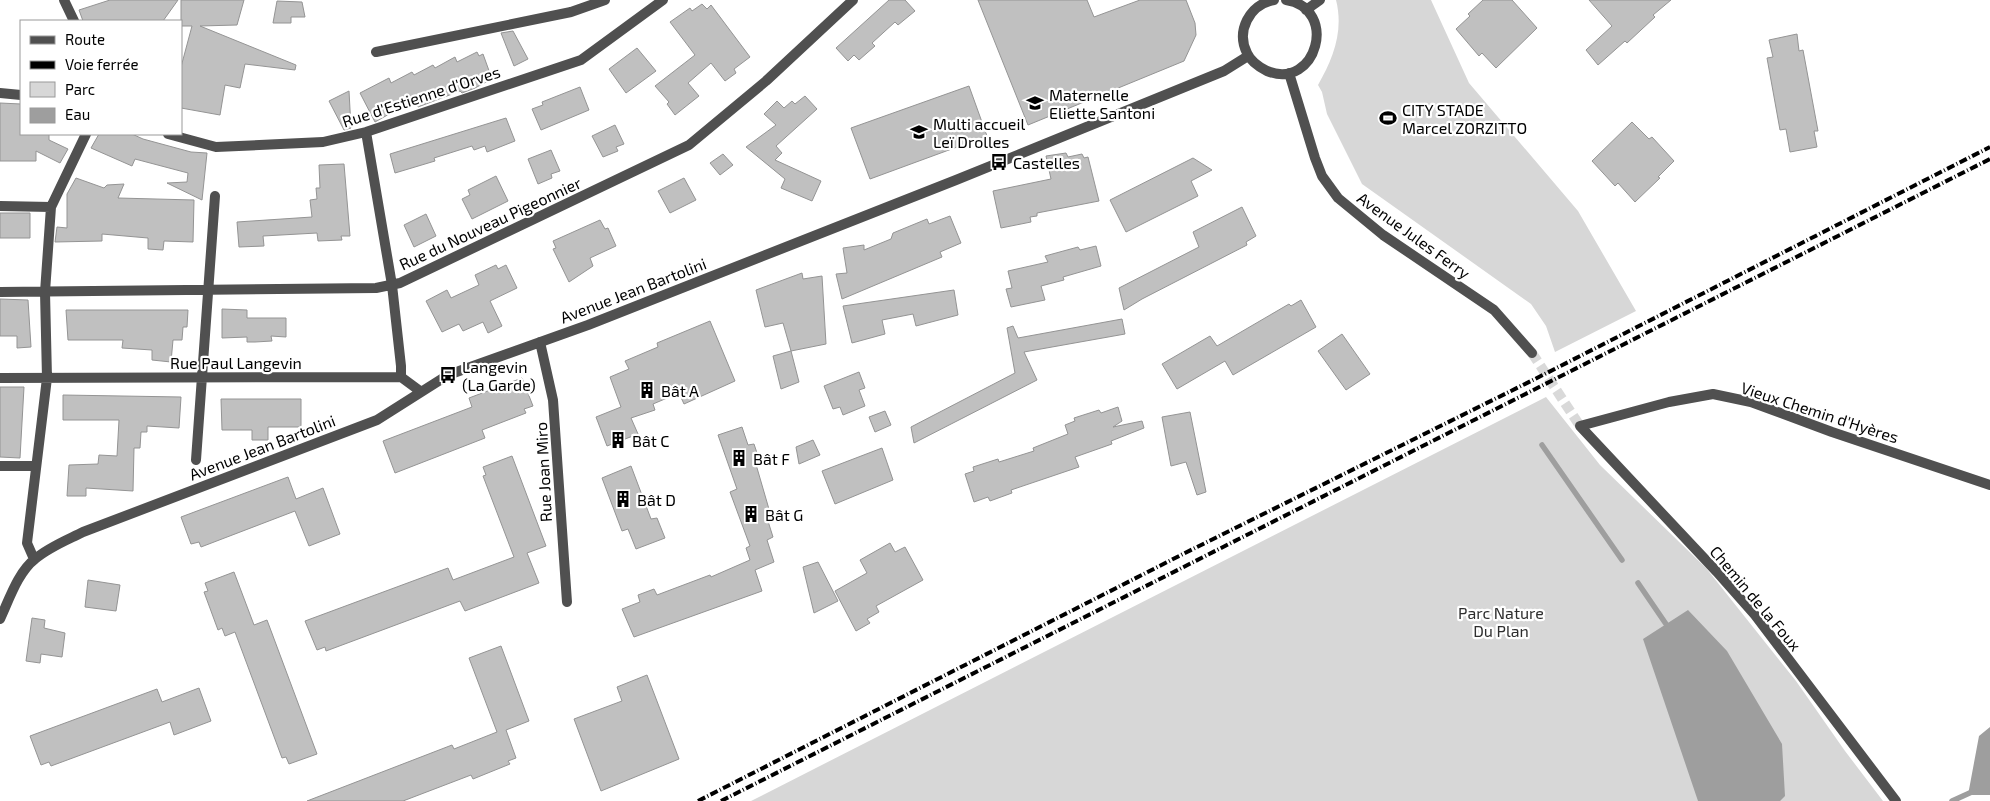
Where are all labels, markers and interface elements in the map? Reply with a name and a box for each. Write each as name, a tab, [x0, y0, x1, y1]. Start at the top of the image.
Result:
legend	[20, 20, 182, 135]
text: Route	[65, 30, 105, 48]
text: Voie ferrée	[65, 55, 139, 73]
street label: Rue d'Estienne d'Orves	[340, 61, 502, 131]
text: Parc	[65, 80, 95, 98]
place label: Maternelle Eliette Santoni	[1049, 85, 1155, 122]
school or university icon: Maternelle Eliette Santoni	[1025, 93, 1045, 113]
place label: CITY STADE Marcel ZORZITTO	[1402, 100, 1527, 137]
text: Eau	[65, 105, 90, 123]
sports icon: CITY STADE Marcel ZORZITTO	[1378, 108, 1398, 128]
place label: Multi accueil Leï Drolles	[933, 114, 1025, 151]
school or university icon: Multi accueil Leï Drolles	[909, 122, 929, 142]
bus stop icon: Castelles	[989, 152, 1009, 172]
place label: Castelles	[1013, 153, 1080, 172]
street label: Rue du Nouveau Pigeonnier	[396, 172, 584, 274]
street label: Avenue Jules Ferry	[1354, 188, 1475, 283]
street label: Avenue Jean Bartolini	[557, 253, 709, 327]
street label: Rue Paul Langevin	[170, 353, 302, 372]
place label: Langevin (La Garde)	[462, 357, 536, 394]
bus stop icon: Langevin (La Garde)	[438, 365, 458, 385]
street label: Vieux Chemin d'Hyères	[1739, 378, 1901, 446]
building icon: Bât A	[637, 380, 657, 400]
place label: Bât A	[661, 381, 699, 400]
street label: Avenue Jean Bartolini	[186, 410, 338, 484]
street label: Rue Joan Miro	[531, 421, 555, 523]
building icon: Bât C	[608, 430, 628, 450]
place label: Bât C	[632, 431, 670, 450]
building icon: Bât F	[729, 448, 749, 468]
place label: Bât F	[753, 449, 790, 468]
building icon: Bât D	[613, 489, 633, 509]
place label: Bât D	[637, 490, 676, 509]
building icon: Bât G	[741, 504, 761, 524]
place label: Bât G	[765, 505, 803, 524]
street label: Chemin de la Foux	[1707, 542, 1806, 655]
park label: Parc Nature Du Plan	[1458, 603, 1544, 640]

